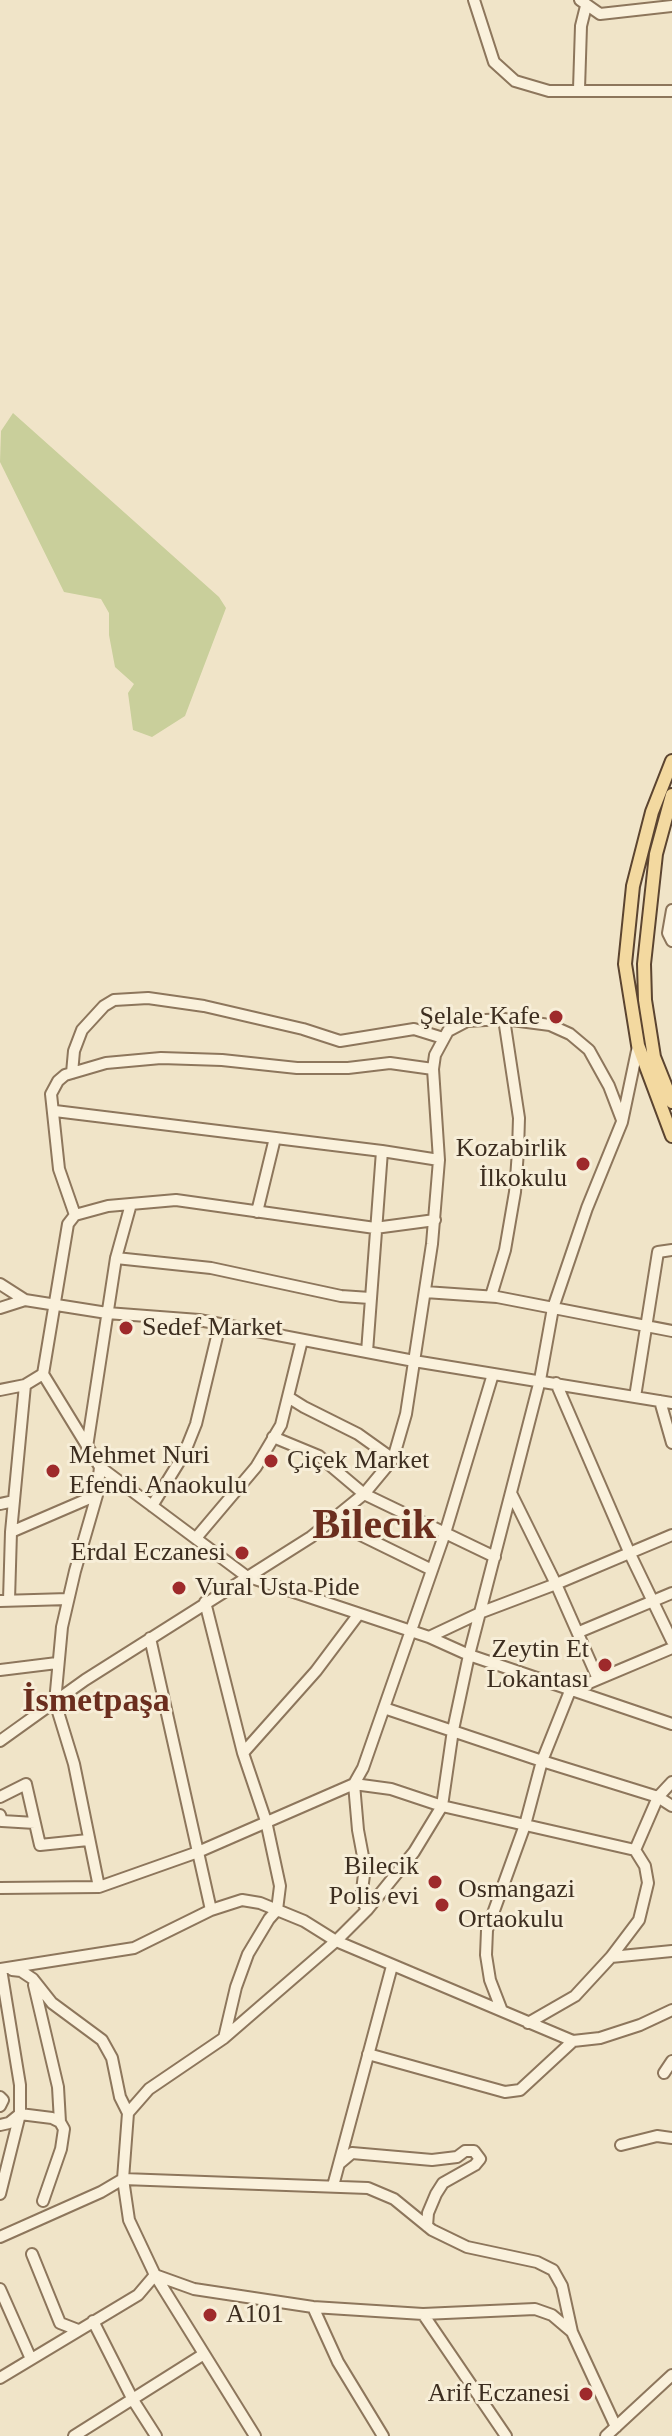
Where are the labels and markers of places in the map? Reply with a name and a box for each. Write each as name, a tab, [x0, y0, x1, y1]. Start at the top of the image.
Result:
place label: Şelale Kafe	[419, 1001, 540, 1033]
marker: Şelale Kafe	[547, 1008, 565, 1026]
place label: Kozabirlik İlkokulu	[456, 1133, 567, 1194]
marker: Kozabirlik İlkokulu	[574, 1155, 592, 1173]
place label: Sedef Market	[142, 1312, 283, 1344]
marker: Sedef Market	[117, 1319, 135, 1337]
place label: Mehmet Nuri Efendi Anaokulu	[69, 1440, 247, 1502]
place label: Çiçek Market	[287, 1445, 429, 1477]
marker: Çiçek Market	[262, 1452, 280, 1470]
marker: Mehmet Nuri Efendi Anaokulu	[44, 1462, 62, 1480]
place label: Erdal Eczanesi	[71, 1537, 226, 1569]
marker: Erdal Eczanesi	[233, 1544, 251, 1562]
place label: Vural Usta Pide	[195, 1572, 360, 1604]
marker: Vural Usta Pide	[170, 1579, 188, 1597]
place label: Zeytin Et Lokantası	[486, 1634, 589, 1696]
marker: Zeytin Et Lokantası	[596, 1656, 614, 1674]
place label: Bilecik Polis evi	[329, 1851, 419, 1912]
marker: Bilecik Polis evi	[426, 1873, 444, 1891]
place label: Osmangazi Ortaokulu	[458, 1874, 575, 1936]
marker: Osmangazi Ortaokulu	[433, 1896, 451, 1914]
place label: A101	[226, 2299, 284, 2331]
marker: A101	[201, 2306, 219, 2324]
place label: Arif Eczanesi	[428, 2378, 570, 2410]
marker: Arif Eczanesi	[577, 2385, 595, 2403]

